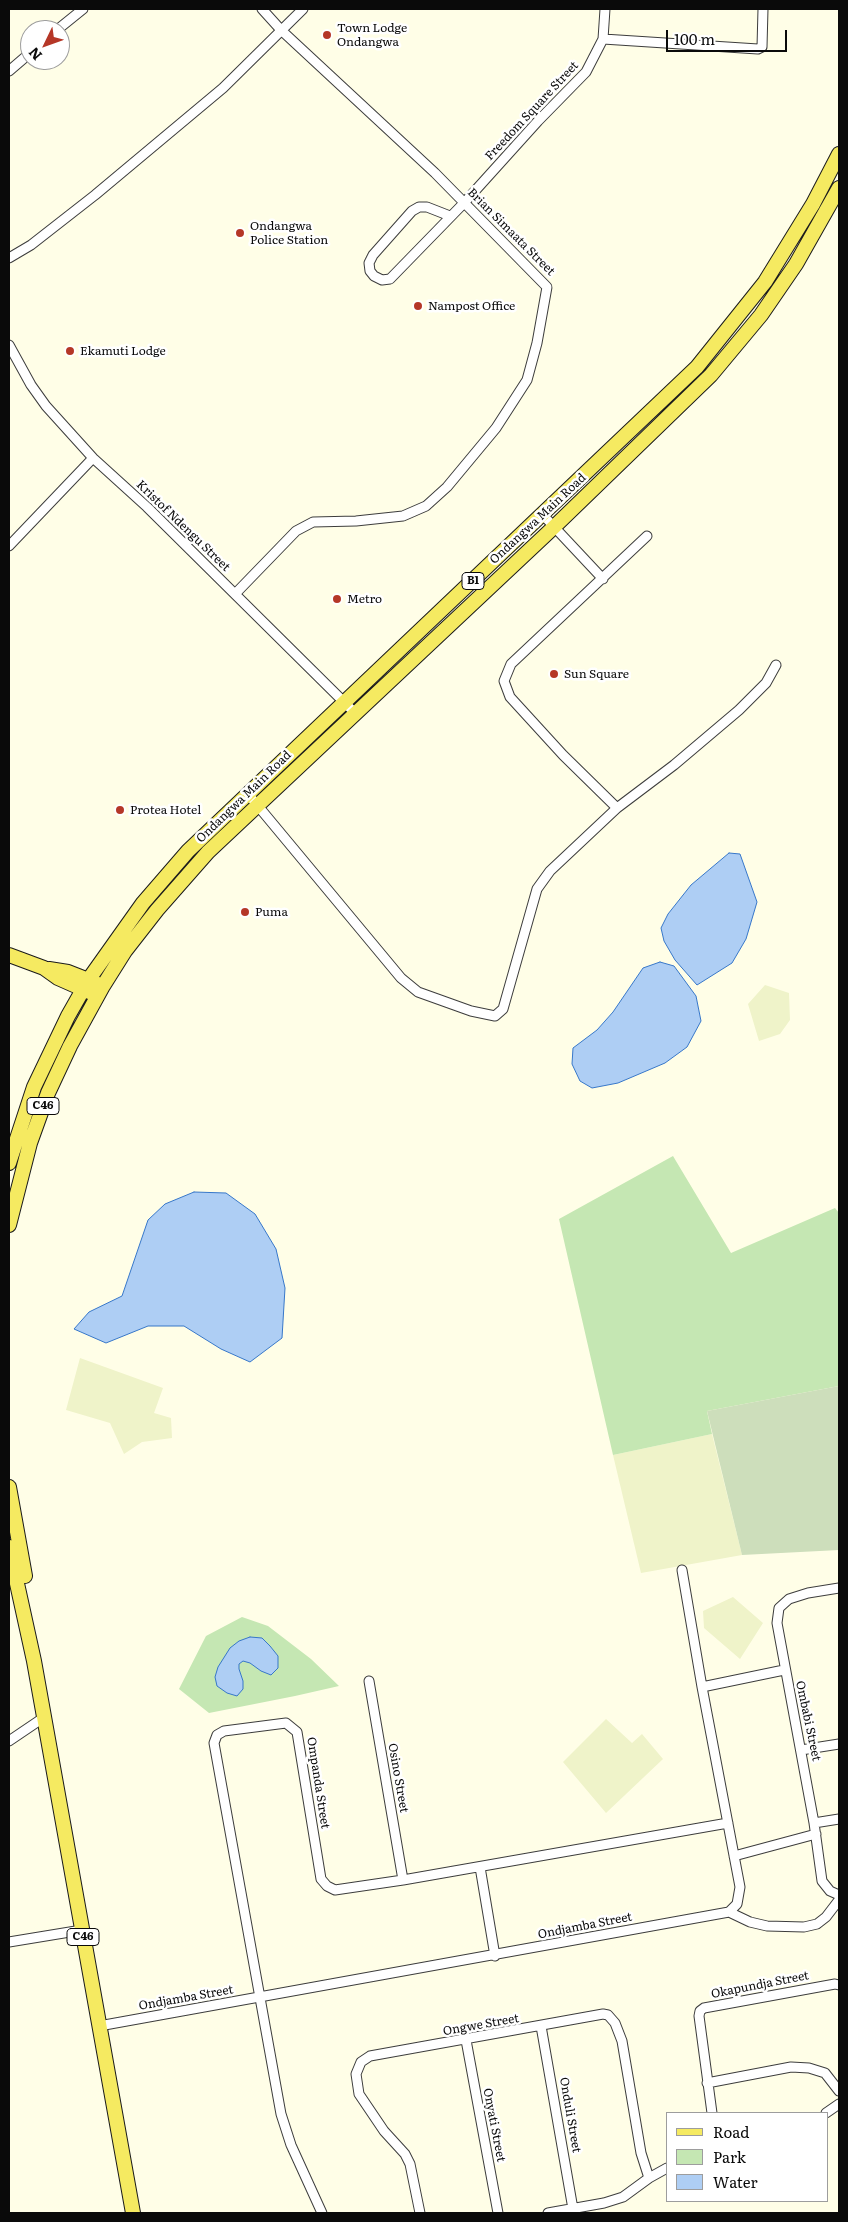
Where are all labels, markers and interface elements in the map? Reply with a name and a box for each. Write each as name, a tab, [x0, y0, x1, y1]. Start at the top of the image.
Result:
north arrow	[20, 20, 70, 70]
scale bar	[668, 20, 789, 52]
place label: Town Lodge Ondangwa	[337, 21, 407, 49]
text: 100 m	[674, 27, 715, 50]
marker: Town Lodge Ondangwa	[321, 29, 333, 41]
text: N	[23, 43, 46, 65]
street label: Freedom Square Street	[482, 59, 582, 163]
street label: Brian Simaata Street	[464, 185, 558, 279]
place label: Ondangwa Police Station	[250, 219, 328, 247]
marker: Ondangwa Police Station	[234, 227, 246, 239]
place label: Nampost Office	[428, 299, 515, 313]
marker: Nampost Office	[412, 300, 424, 312]
place label: Ekamuti Lodge	[80, 344, 166, 358]
marker: Ekamuti Lodge	[64, 345, 76, 357]
street label: Ondangwa Main Road	[487, 471, 589, 567]
street label: Kristof Ndengu Street	[133, 478, 233, 574]
road number: B1	[462, 572, 484, 590]
place label: Metro	[347, 592, 382, 606]
marker: Metro	[331, 593, 343, 605]
place label: Sun Square	[564, 667, 629, 681]
marker: Sun Square	[548, 668, 560, 680]
street label: Ondangwa Main Road	[194, 748, 294, 846]
place label: Protea Hotel	[130, 803, 201, 817]
marker: Protea Hotel	[114, 804, 126, 816]
place label: Puma	[255, 905, 288, 919]
marker: Puma	[239, 906, 251, 918]
road number: C46	[27, 1098, 59, 1114]
street label: Ombabi Street	[792, 1679, 824, 1763]
street label: Ompanda Street	[304, 1736, 332, 1830]
street label: Osino Street	[385, 1742, 411, 1814]
street label: Ondjamba Street	[537, 1910, 633, 1942]
road number: C46	[67, 1928, 99, 1945]
street label: Okapundja Street	[710, 1968, 810, 2002]
street label: Ondjamba Street	[138, 1983, 234, 2013]
street label: Ongwe Street	[442, 2011, 520, 2039]
street label: Onduli Street	[556, 2076, 584, 2154]
street label: Onyati Street	[480, 2087, 508, 2163]
legend	[666, 2112, 828, 2202]
text: Road	[713, 2120, 749, 2143]
text: Park	[713, 2145, 746, 2168]
text: Water	[713, 2170, 758, 2193]

